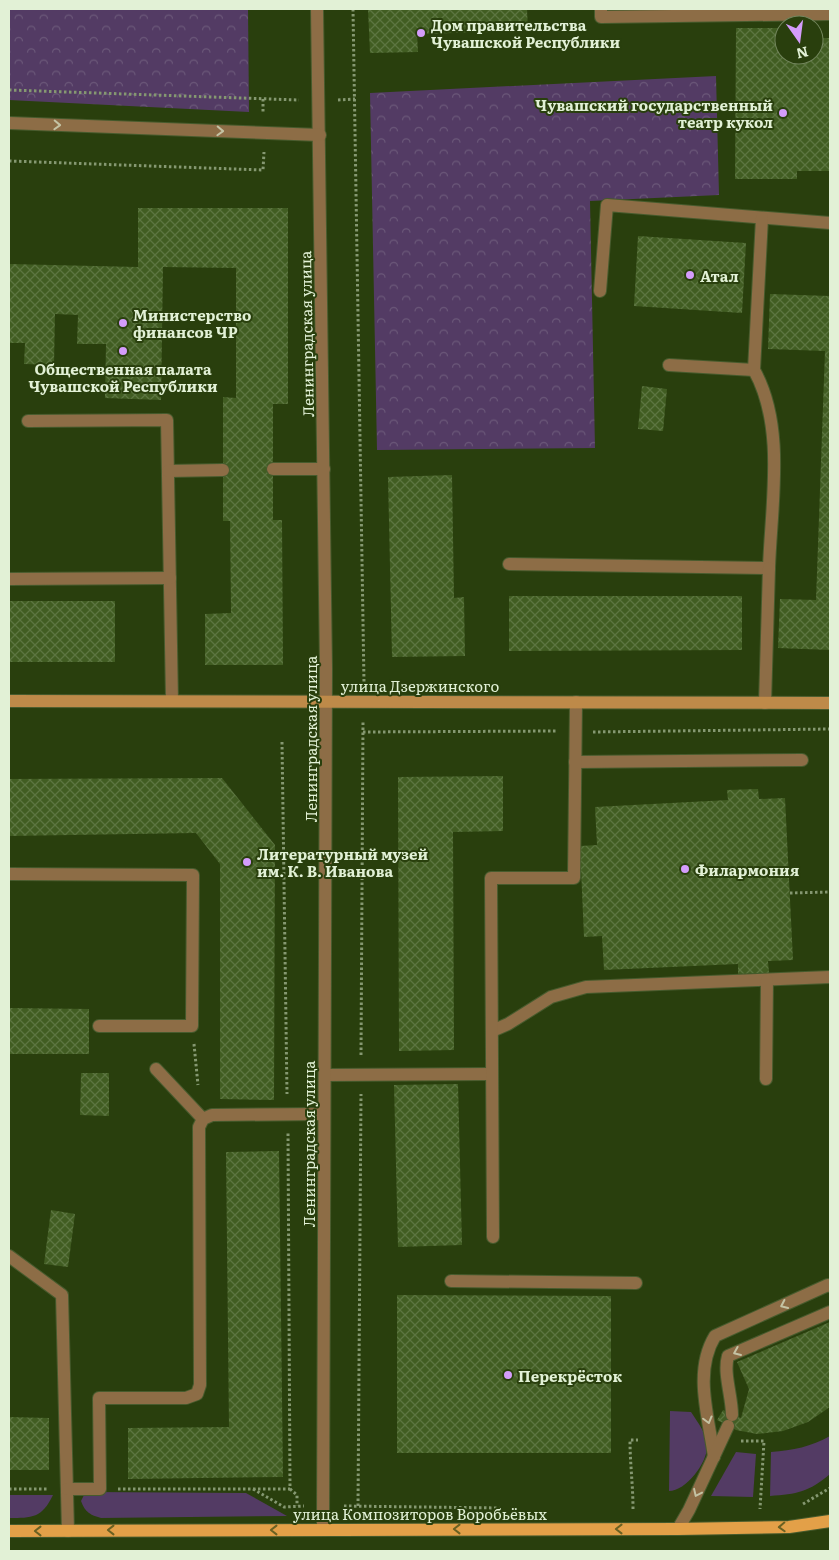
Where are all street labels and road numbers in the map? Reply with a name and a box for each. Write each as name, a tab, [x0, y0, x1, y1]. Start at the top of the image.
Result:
street label: Ленинградская улица	[293, 250, 319, 417]
street label: Ленинградская улица	[299, 655, 322, 822]
street label: улица Дзержинского	[341, 674, 499, 697]
street label: Ленинградская улица	[297, 1060, 320, 1227]
street label: улица Композиторов Воробьёвых	[293, 1502, 547, 1525]

